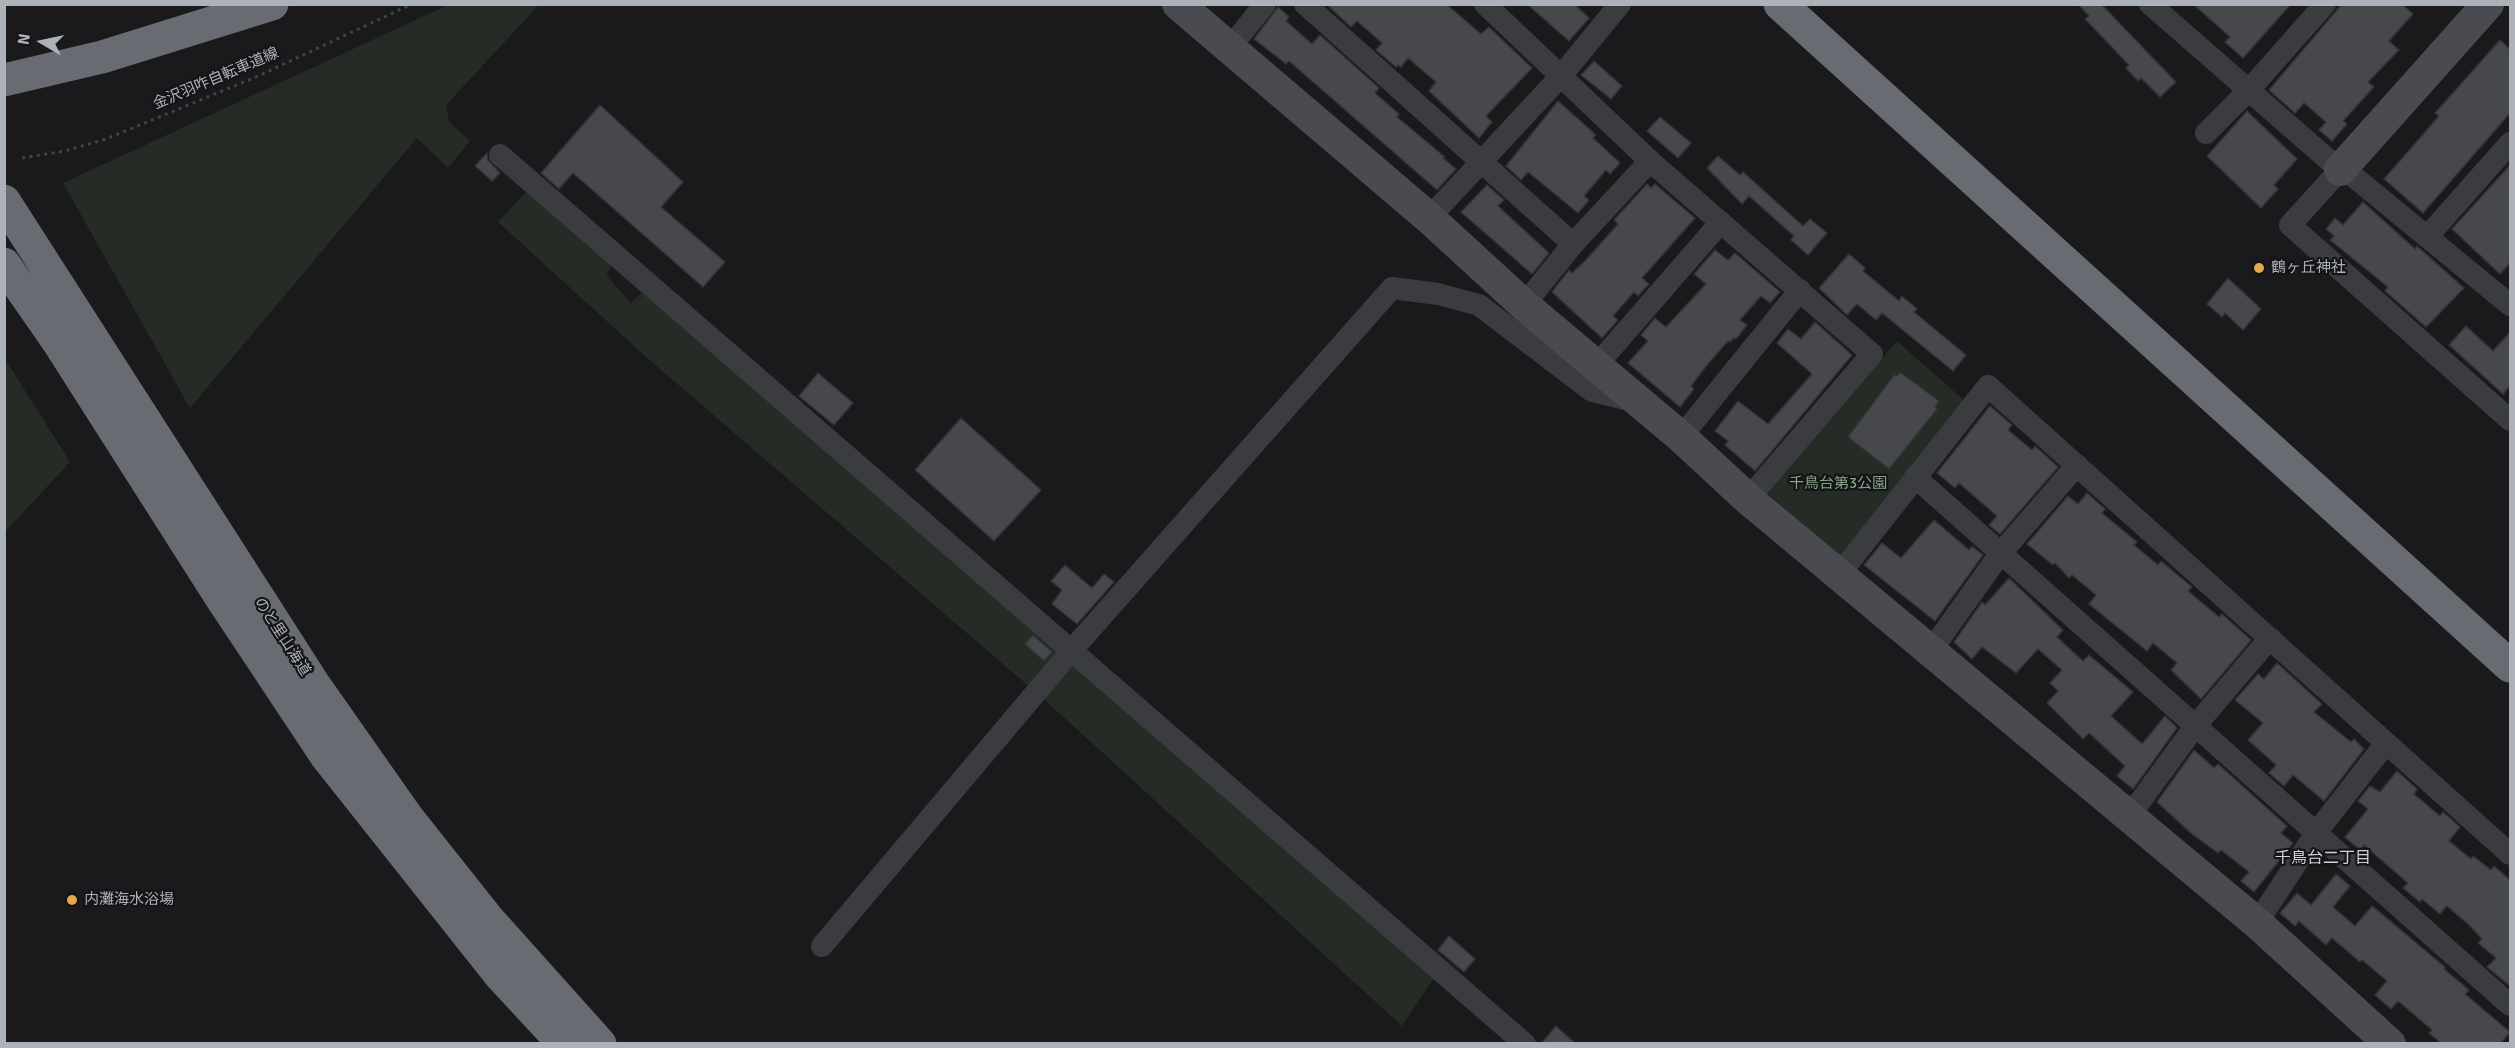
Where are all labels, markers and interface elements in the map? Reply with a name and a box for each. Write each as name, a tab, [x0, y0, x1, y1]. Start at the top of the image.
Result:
north arrow	[12, 12, 72, 72]
text: N	[13, 32, 35, 46]
street label: 金沢羽咋自転車道線	[150, 44, 282, 114]
place label: 鶴ヶ丘神社	[2271, 259, 2346, 277]
marker: 鶴ヶ丘神社	[2252, 261, 2266, 275]
park label: 千鳥台第3公園	[1789, 475, 1887, 493]
street label: のと里山海道	[250, 594, 314, 680]
district label: 千鳥台二丁目	[2275, 849, 2371, 869]
place label: 内灘海水浴場	[84, 891, 174, 909]
marker: 内灘海水浴場	[65, 893, 79, 907]

